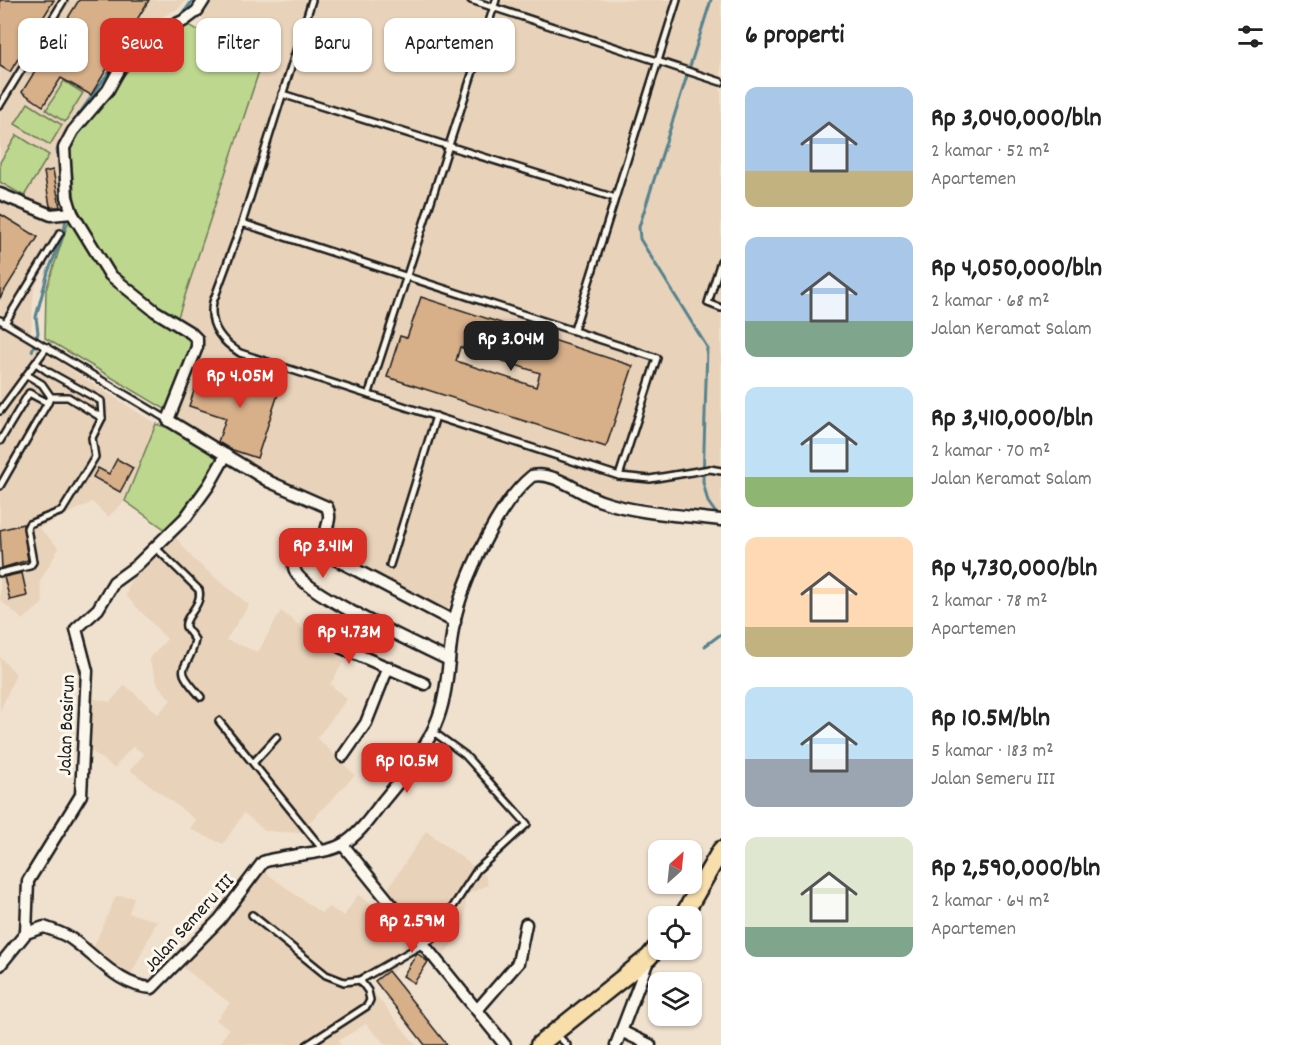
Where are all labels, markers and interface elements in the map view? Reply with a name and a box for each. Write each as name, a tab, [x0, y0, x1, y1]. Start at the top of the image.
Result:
chip: Beli	[18, 18, 88, 72]
chip: Sewa	[100, 18, 184, 72]
chip: Filter	[196, 18, 281, 72]
chip: Baru	[293, 18, 372, 72]
chip: Apartemen	[384, 18, 515, 72]
text: 6 properti	[745, 18, 844, 55]
icon: filters	[1234, 20, 1267, 53]
text: Rp 3,040,000/bln	[931, 101, 1102, 138]
icon: home	[793, 111, 865, 183]
text: 2 kamar · 52 m²	[931, 138, 1050, 166]
text: Apartemen	[931, 166, 1016, 194]
text: Rp 4,050,000/bln	[931, 251, 1102, 288]
icon: home	[793, 261, 865, 333]
text: 2 kamar · 68 m²	[931, 288, 1050, 316]
text: Jalan Keramat Salam	[931, 316, 1092, 344]
pin: Rp 3.04M	[449, 321, 573, 372]
text: Rp 3.04M	[478, 326, 544, 354]
pin: Rp 4.05M	[178, 358, 302, 409]
text: Rp 4.05M	[206, 363, 274, 391]
text: Rp 3,410,000/bln	[931, 401, 1093, 438]
icon: home	[793, 411, 865, 483]
text: 2 kamar · 70 m²	[931, 438, 1050, 466]
text: Jalan Keramat Salam	[931, 466, 1092, 494]
pin: Rp 3.41M	[261, 528, 385, 579]
text: Rp 3.41M	[293, 533, 353, 561]
text: Rp 4,730,000/bln	[931, 551, 1097, 588]
icon: home	[793, 561, 865, 633]
text: 2 kamar · 78 m²	[931, 588, 1047, 616]
pin: Rp 4.73M	[287, 614, 411, 665]
text: Apartemen	[931, 616, 1016, 644]
text: Rp 4.73M	[317, 619, 381, 647]
street label: Jalan Basirun	[52, 674, 84, 776]
text: Rp 10.5M/bln	[931, 701, 1050, 738]
icon: home	[793, 711, 865, 783]
text: 5 kamar · 183 m²	[931, 738, 1054, 766]
pin: Rp 10.5M	[345, 743, 469, 794]
text: Rp 10.5M	[375, 748, 439, 776]
text: Jalan Semeru III	[931, 766, 1055, 794]
north arrow	[648, 840, 702, 894]
map controls	[648, 840, 702, 1026]
text: Rp 2,590,000/bln	[931, 851, 1100, 888]
icon: home	[793, 861, 865, 933]
street label: Jalan Semeru III	[138, 869, 242, 979]
text: 2 kamar · 64 m²	[931, 888, 1050, 916]
pin: Rp 2.59M	[350, 903, 474, 954]
button: locate	[648, 906, 702, 960]
text: Rp 2.59M	[379, 908, 445, 936]
text: Apartemen	[931, 916, 1016, 944]
button: layers	[648, 972, 702, 1026]

